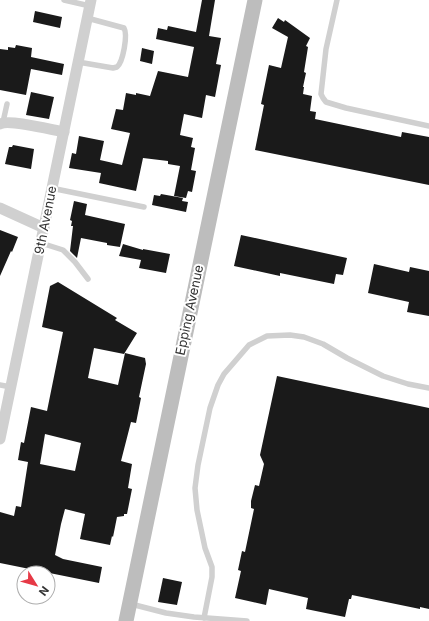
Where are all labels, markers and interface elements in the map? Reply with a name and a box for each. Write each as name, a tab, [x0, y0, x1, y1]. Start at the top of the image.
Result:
street label: 9th Avenue	[31, 184, 59, 256]
street label: Epping Avenue	[172, 263, 206, 357]
north arrow	[16, 565, 56, 605]
text: N	[36, 583, 52, 599]

